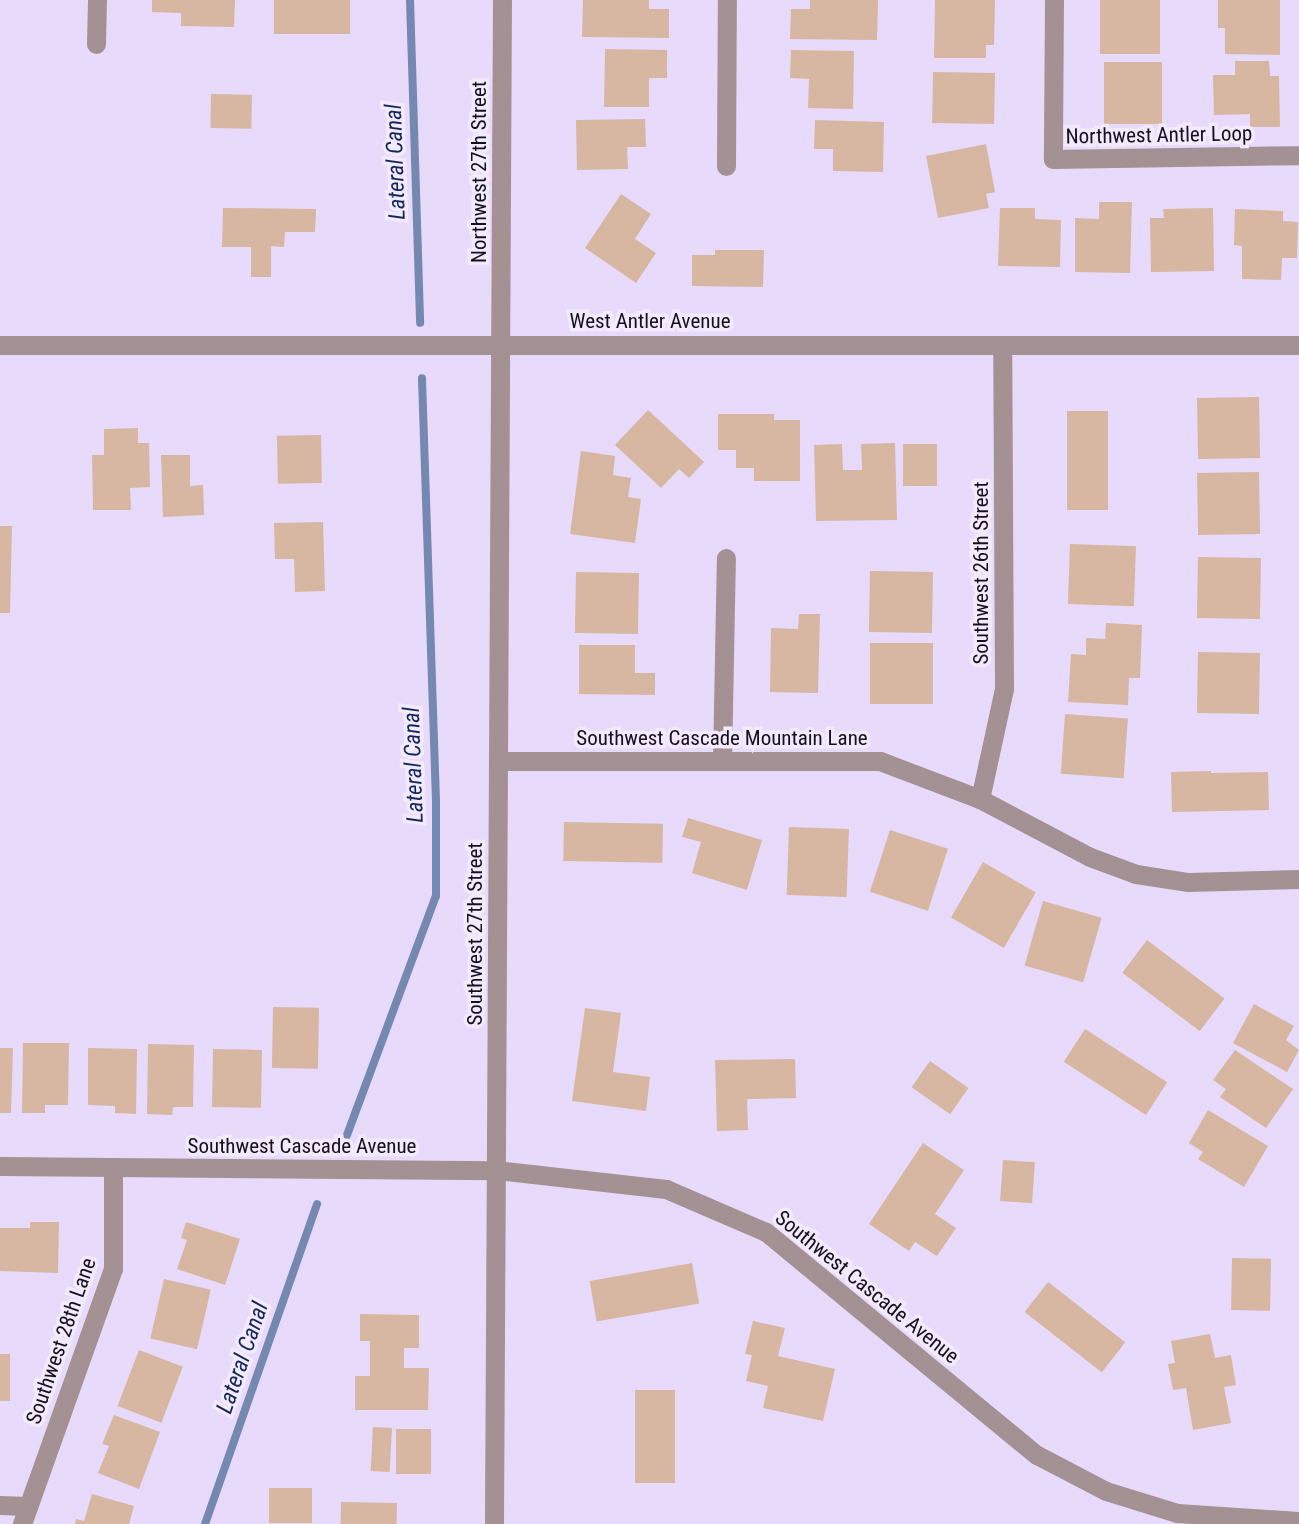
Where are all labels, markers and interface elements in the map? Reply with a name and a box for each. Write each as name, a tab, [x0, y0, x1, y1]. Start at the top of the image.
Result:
street label: Northwest 27th Street	[466, 81, 492, 263]
water label: Lateral Canal	[380, 104, 412, 220]
street label: Northwest Antler Loop	[1065, 121, 1253, 149]
street label: West Antler Avenue	[570, 308, 730, 334]
street label: Southwest 26th Street	[968, 481, 994, 665]
water label: Lateral Canal	[398, 707, 430, 823]
street label: Southwest Cascade Mountain Lane	[576, 725, 868, 751]
street label: Southwest 27th Street	[462, 842, 488, 1026]
street label: Southwest Cascade Avenue	[188, 1133, 416, 1159]
street label: Southwest Cascade Avenue	[770, 1205, 964, 1369]
street label: Southwest 28th Lane	[21, 1255, 101, 1427]
water label: Lateral Canal	[211, 1299, 275, 1417]

